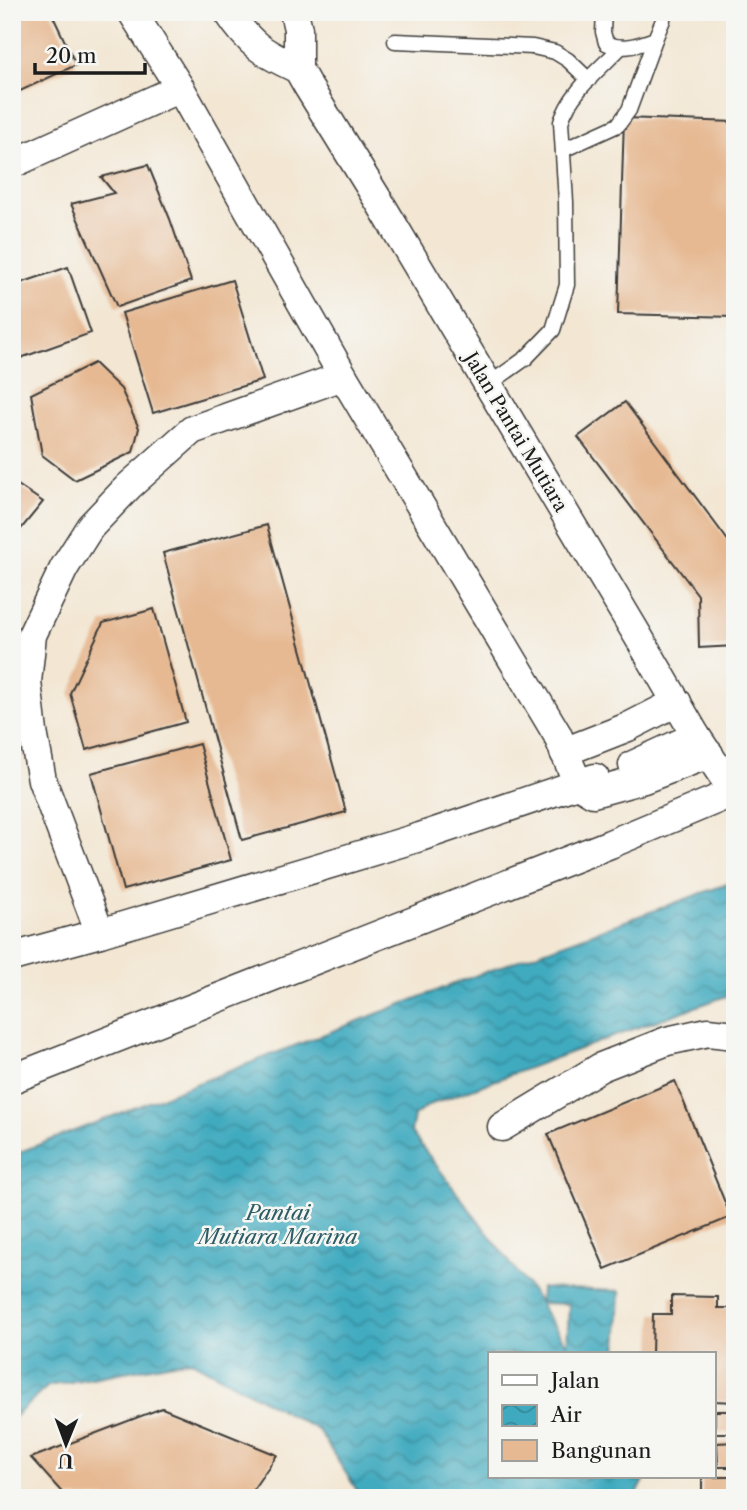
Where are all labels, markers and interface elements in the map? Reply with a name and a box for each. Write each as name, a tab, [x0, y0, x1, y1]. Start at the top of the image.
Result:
scale bar	[35, 32, 145, 76]
text: 20 m	[46, 43, 97, 68]
street label: Jalan Pantai Mutiara	[458, 346, 573, 516]
water label: Pantai Mutiara Marina	[196, 1200, 358, 1249]
legend	[488, 1352, 716, 1478]
text: Jalan	[548, 1368, 600, 1393]
text: Air	[550, 1402, 582, 1427]
north arrow	[32, 1408, 102, 1478]
text: Bangunan	[551, 1438, 651, 1463]
text: U	[57, 1449, 74, 1472]

